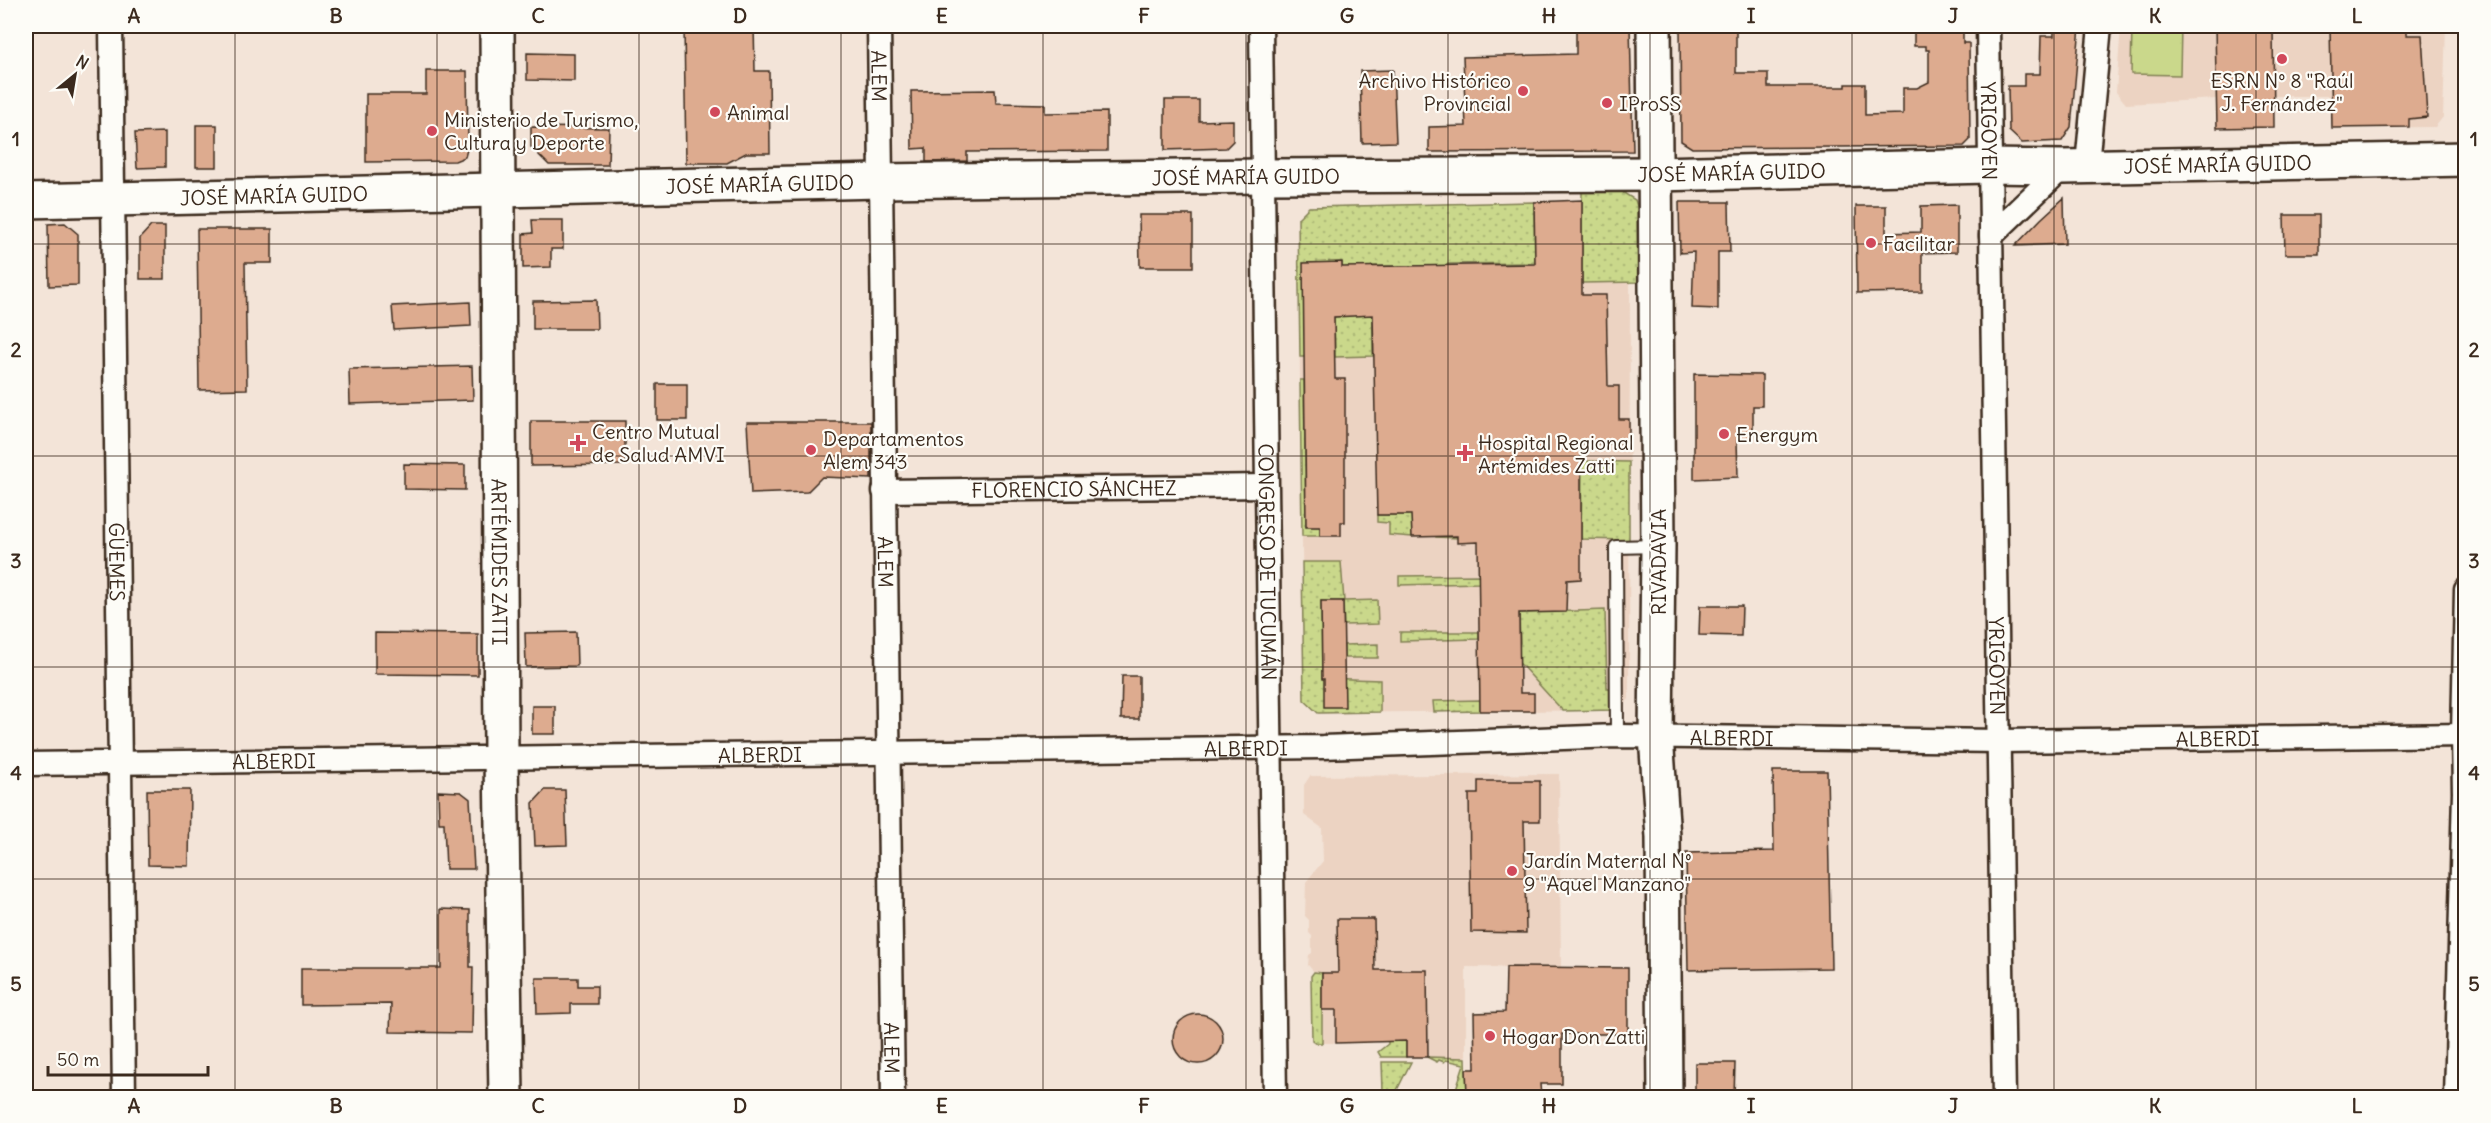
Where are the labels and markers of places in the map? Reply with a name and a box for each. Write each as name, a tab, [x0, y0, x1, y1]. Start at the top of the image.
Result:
marker: ESRN Nº 8 "Raúl J. Fernández"	[2275, 52, 2289, 66]
place label: Archivo Histórico Provincial	[1358, 68, 1511, 116]
place label: ESRN Nº 8 "Raúl J. Fernández"	[2211, 68, 2354, 116]
marker: Archivo Histórico Provincial	[1516, 84, 1530, 98]
place label: IProSS	[1619, 91, 1681, 116]
marker: IProSS	[1600, 96, 1614, 110]
place label: Animal	[727, 100, 789, 125]
marker: Animal	[708, 105, 722, 119]
place label: Ministerio de Turismo, Cultura y Deporte	[444, 107, 638, 155]
marker: Ministerio de Turismo, Cultura y Deporte	[425, 124, 439, 138]
place label: Facilitar	[1883, 231, 1955, 256]
marker: Facilitar	[1864, 236, 1878, 250]
place label: Centro Mutual de Salud AMVI	[592, 419, 725, 467]
place label: Energym	[1736, 422, 1818, 447]
place label: Departamentos Alem 343	[823, 426, 964, 474]
marker: Energym	[1717, 427, 1731, 441]
place label: Hospital Regional Artémides Zatti	[1478, 430, 1633, 478]
marker: Centro Mutual de Salud AMVI	[569, 434, 587, 452]
marker: Departamentos Alem 343	[804, 443, 818, 457]
marker: Hospital Regional Artémides Zatti	[1456, 444, 1474, 462]
place label: Jardín Maternal N° 9 "Aquel Manzano"	[1524, 848, 1692, 896]
marker: Jardín Maternal N° 9 "Aquel Manzano"	[1505, 864, 1519, 878]
place label: Hogar Don Zatti	[1502, 1024, 1645, 1049]
marker: Hogar Don Zatti	[1483, 1029, 1497, 1043]

